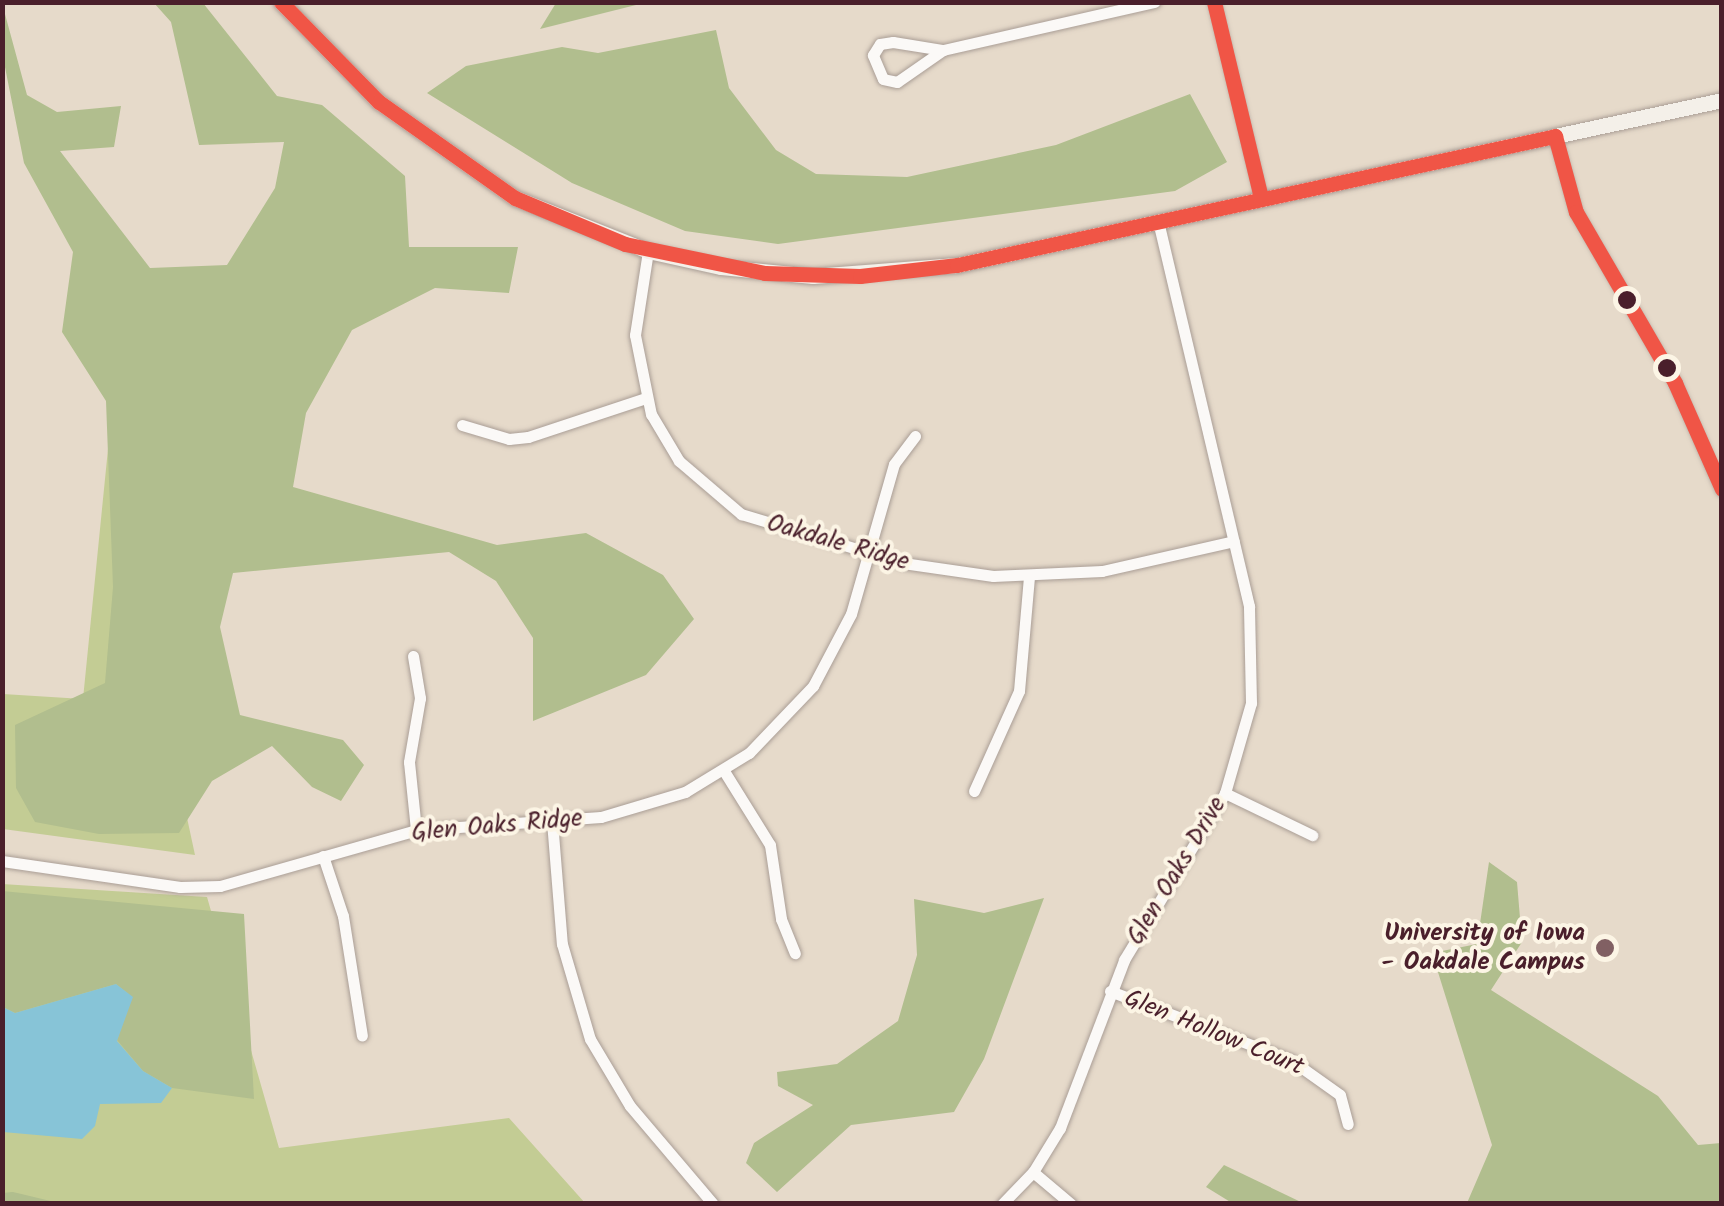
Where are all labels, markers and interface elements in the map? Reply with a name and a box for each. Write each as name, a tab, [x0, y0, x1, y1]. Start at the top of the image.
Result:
unlabelled marker	[1617, 290, 1637, 310]
unlabelled marker	[1657, 358, 1677, 378]
street label: Oakdale Ridge	[763, 508, 913, 578]
street label: Glen Oaks Drive	[1121, 791, 1233, 951]
street label: Glen Oaks Ridge	[410, 804, 584, 848]
place label: University of Iowa - Oakdale Campus	[1381, 919, 1585, 978]
marker: University of Iowa - Oakdale Campus	[1594, 937, 1616, 959]
street label: Glen Hollow Court	[1120, 983, 1308, 1083]

